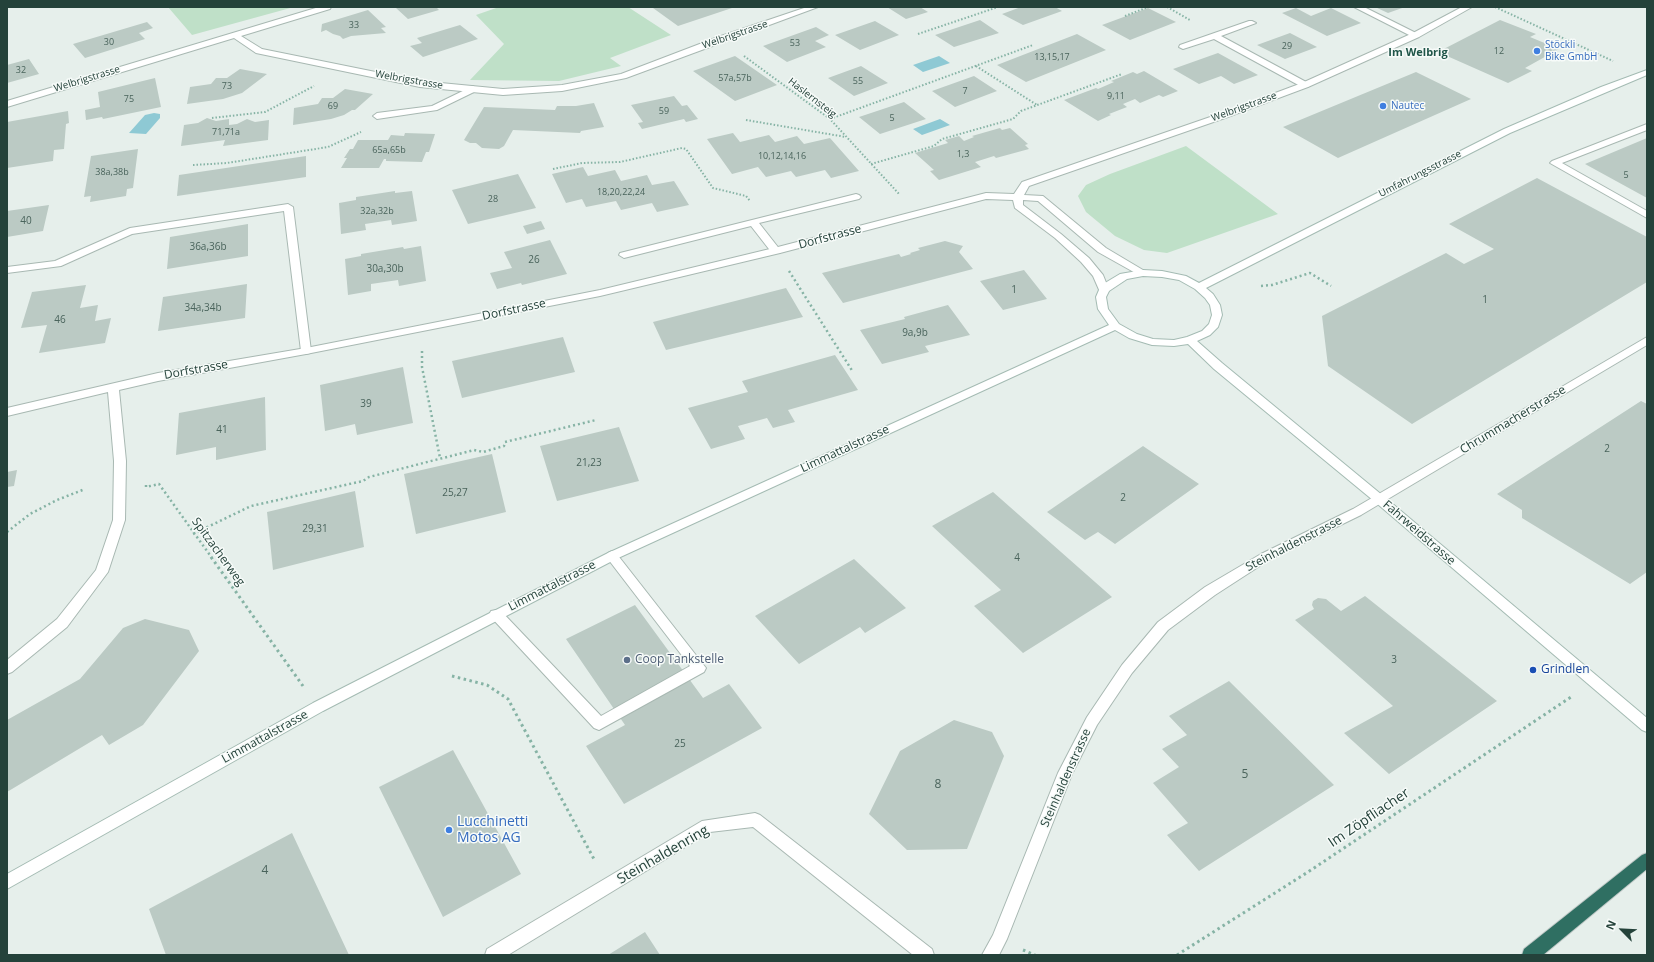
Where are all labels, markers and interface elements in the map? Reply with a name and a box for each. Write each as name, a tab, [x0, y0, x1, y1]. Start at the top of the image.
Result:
street label: Welbrigstrasse	[701, 18, 769, 52]
house number: 33	[349, 20, 359, 30]
house number: 30	[104, 37, 114, 47]
house number: 53	[790, 38, 800, 48]
place label: Stöckli Bike GmbH	[1545, 39, 1597, 62]
house number: 29	[1282, 41, 1292, 51]
district label: Im Welbrig	[1388, 46, 1448, 60]
house number: 12	[1494, 46, 1504, 56]
marker: Stöckli Bike GmbH	[1532, 46, 1542, 56]
house number: 13,15,17	[1034, 52, 1070, 62]
street label: Welbrigstrasse	[52, 63, 122, 95]
house number: 32	[16, 65, 26, 75]
street label: Welbrigstrasse	[374, 68, 444, 92]
house number: 57a,57b	[718, 73, 752, 83]
street label: Haslernsteig	[785, 75, 839, 121]
house number: 55	[853, 76, 863, 86]
house number: 73	[222, 81, 232, 91]
house number: 7	[962, 86, 968, 96]
street label: Welbrigstrasse	[1210, 90, 1278, 124]
house number: 9,11	[1107, 91, 1125, 101]
house number: 75	[124, 94, 134, 104]
place label: Nautec	[1391, 100, 1424, 112]
house number: 69	[328, 101, 338, 111]
marker: Nautec	[1378, 101, 1388, 111]
house number: 59	[659, 106, 669, 116]
house number: 5	[889, 113, 895, 123]
house number: 71,71a	[212, 127, 240, 137]
house number: 65a,65b	[372, 145, 406, 155]
street label: Umfahrungsstrasse	[1377, 148, 1463, 200]
house number: 1,3	[957, 149, 969, 159]
house number: 10,12,14,16	[758, 151, 806, 161]
house number: 38a,38b	[95, 167, 129, 177]
house number: 5	[1623, 170, 1629, 180]
house number: 18,20,22,24	[597, 187, 645, 197]
house number: 28	[488, 194, 498, 204]
house number: 32a,32b	[360, 206, 394, 216]
house number: 40	[20, 215, 32, 227]
street label: Dorfstrasse	[797, 222, 863, 252]
house number: 36a,36b	[189, 241, 227, 253]
house number: 26	[528, 254, 540, 266]
house number: 30a,30b	[366, 263, 404, 275]
house number: 1	[1011, 284, 1017, 296]
house number: 1	[1482, 294, 1488, 306]
street label: Dorfstrasse	[481, 296, 547, 324]
house number: 34a,34b	[184, 302, 222, 314]
house number: 46	[54, 314, 66, 326]
house number: 9a,9b	[902, 327, 928, 339]
street label: Dorfstrasse	[163, 357, 229, 383]
street label: Chrummacherstrasse	[1458, 383, 1568, 457]
house number: 39	[360, 398, 372, 410]
street label: Limmattalstrasse	[798, 422, 892, 476]
house number: 41	[216, 424, 228, 436]
house number: 2	[1604, 443, 1610, 455]
house number: 21,23	[576, 457, 602, 469]
house number: 25,27	[442, 487, 468, 499]
house number: 2	[1120, 492, 1126, 504]
street label: Fahrweidstrasse	[1380, 498, 1458, 568]
street label: Steinhaldenstrasse	[1243, 513, 1345, 575]
street label: Spitzacherweg	[188, 515, 248, 589]
house number: 29,31	[302, 523, 328, 535]
house number: 4	[1014, 552, 1020, 564]
street label: Limmattalstrasse	[506, 558, 598, 614]
place label: Coop Tankstelle	[635, 653, 724, 667]
house number: 3	[1391, 654, 1397, 666]
marker: Coop Tankstelle	[622, 655, 632, 665]
place label: Grindlen	[1541, 663, 1589, 677]
marker: Grindlen	[1528, 665, 1538, 675]
street label: Limmattalstrasse	[219, 707, 311, 767]
street label: Steinhaldenstrasse	[1038, 727, 1094, 829]
house number: 25	[674, 738, 686, 750]
house number: 5	[1242, 768, 1248, 782]
house number: 8	[935, 778, 941, 792]
street label: Im Zöpfliacher	[1325, 785, 1413, 851]
place label: Lucchinetti Motos AG	[457, 814, 528, 846]
street label: Steinhaldenring	[614, 822, 712, 888]
marker: Lucchinetti Motos AG	[444, 825, 454, 835]
house number: 4	[262, 864, 268, 878]
north arrow	[1602, 910, 1642, 950]
text: N	[1602, 918, 1619, 932]

